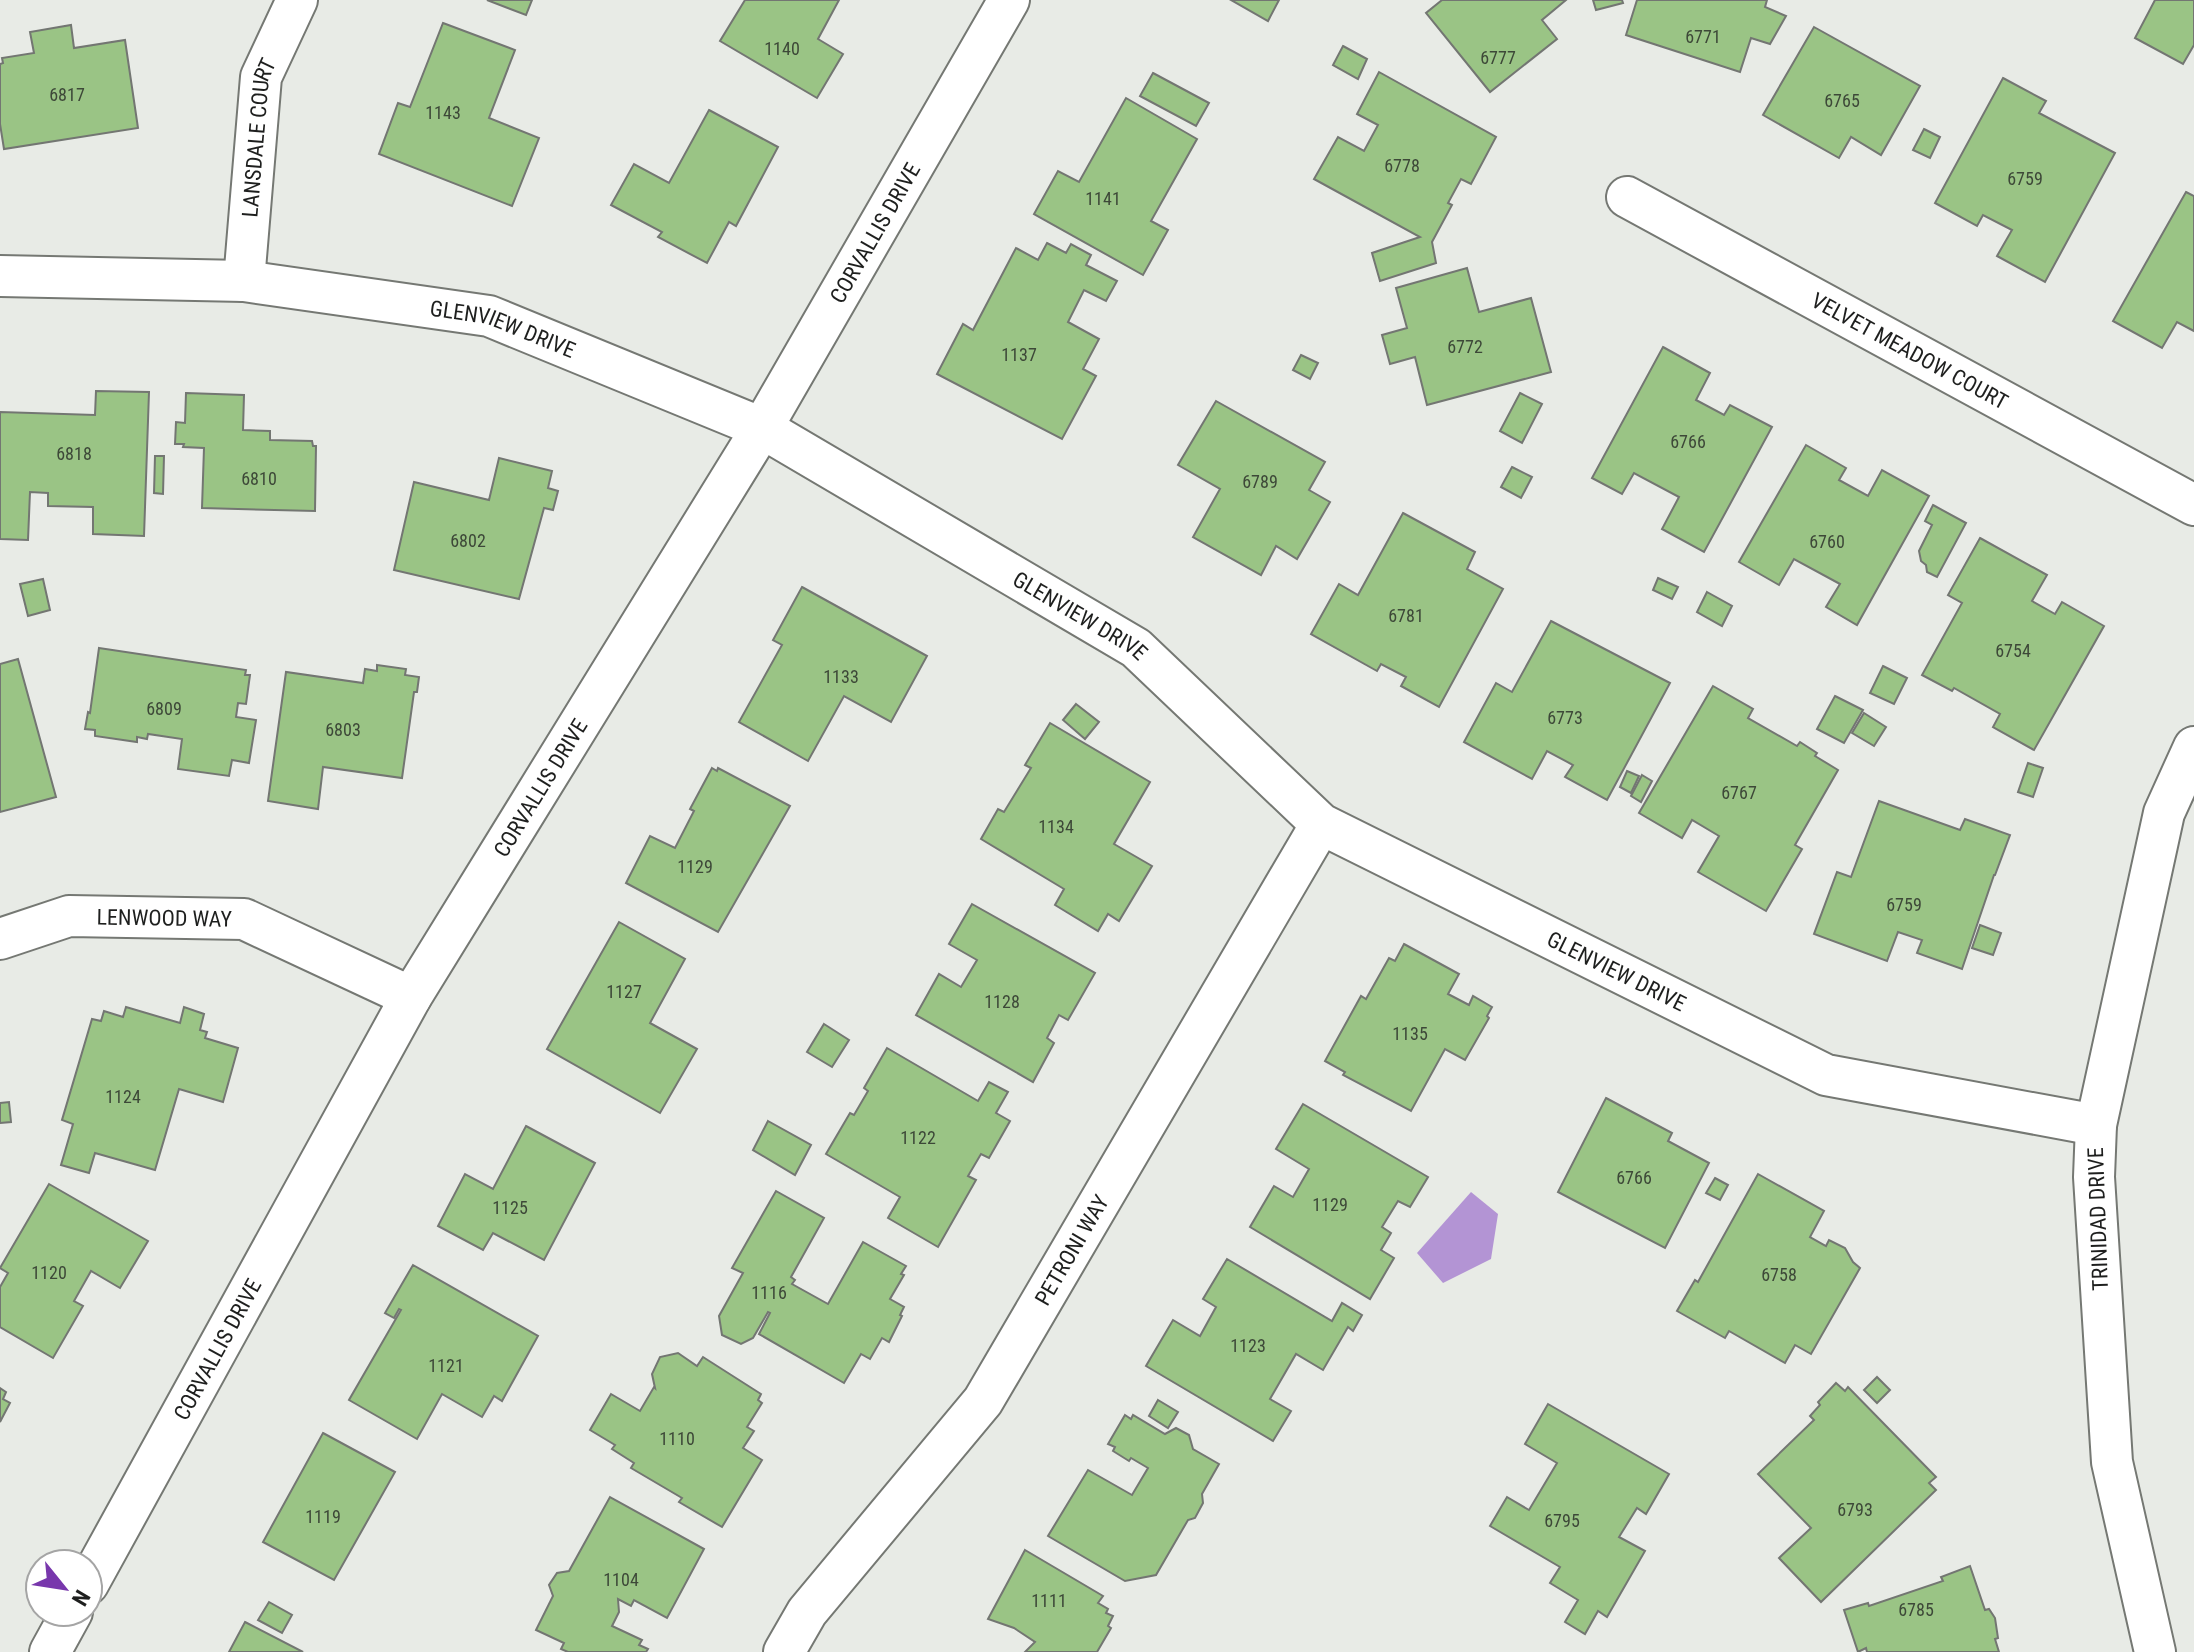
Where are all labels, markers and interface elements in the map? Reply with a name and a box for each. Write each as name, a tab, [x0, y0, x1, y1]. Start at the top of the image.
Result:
house number: 6771	[1685, 26, 1721, 47]
house number: 1140	[764, 38, 800, 59]
house number: 6777	[1480, 47, 1516, 68]
street label: LANSDALE COURT	[237, 54, 281, 218]
house number: 6817	[49, 84, 85, 105]
house number: 6765	[1824, 90, 1860, 111]
house number: 1143	[425, 102, 461, 123]
house number: 6778	[1384, 155, 1420, 176]
street label: CORVALLIS DRIVE	[825, 158, 925, 307]
house number: 6759	[2007, 168, 2043, 189]
house number: 1141	[1085, 188, 1121, 209]
street label: VELVET MEADOW COURT	[1807, 287, 2012, 414]
street label: GLENVIEW DRIVE	[428, 295, 579, 363]
house number: 6772	[1447, 336, 1483, 357]
house number: 1137	[1001, 344, 1037, 365]
house number: 6766	[1670, 431, 1706, 452]
house number: 6818	[56, 443, 92, 464]
house number: 6810	[241, 468, 277, 489]
house number: 6789	[1242, 471, 1278, 492]
house number: 6802	[450, 530, 486, 551]
house number: 6760	[1809, 531, 1845, 552]
street label: GLENVIEW DRIVE	[1009, 566, 1153, 665]
house number: 6781	[1388, 605, 1424, 626]
house number: 6754	[1995, 640, 2031, 661]
house number: 1133	[823, 666, 859, 687]
house number: 6809	[146, 698, 182, 719]
house number: 6773	[1547, 707, 1583, 728]
street label: CORVALLIS DRIVE	[488, 714, 592, 861]
house number: 6803	[325, 719, 361, 740]
house number: 6767	[1721, 782, 1757, 803]
house number: 1134	[1038, 816, 1074, 837]
house number: 1129	[677, 856, 713, 877]
house number: 6759	[1886, 894, 1922, 915]
street label: LENWOOD WAY	[96, 904, 233, 931]
street label: GLENVIEW DRIVE	[1543, 926, 1690, 1016]
house number: 1127	[606, 981, 642, 1002]
house number: 1128	[984, 991, 1020, 1012]
house number: 1135	[1392, 1023, 1428, 1044]
house number: 1124	[105, 1086, 141, 1107]
house number: 1122	[900, 1127, 936, 1148]
street label: TRINIDAD DRIVE	[2083, 1147, 2113, 1291]
house number: 6766	[1616, 1167, 1652, 1188]
street label: PETRONI WAY	[1030, 1190, 1114, 1310]
house number: 1129	[1312, 1194, 1348, 1215]
house number: 1125	[492, 1197, 528, 1218]
house number: 1120	[31, 1262, 67, 1283]
house number: 6758	[1761, 1264, 1797, 1285]
street label: CORVALLIS DRIVE	[168, 1274, 266, 1424]
house number: 1116	[751, 1282, 787, 1303]
house number: 1123	[1230, 1335, 1266, 1356]
house number: 1121	[428, 1355, 464, 1376]
house number: 1110	[659, 1428, 695, 1449]
house number: 6793	[1837, 1499, 1873, 1520]
house number: 1119	[305, 1506, 341, 1527]
house number: 6795	[1544, 1510, 1580, 1531]
north arrow	[24, 1548, 104, 1628]
house number: 1104	[603, 1569, 639, 1590]
text: N	[67, 1586, 95, 1610]
house number: 1111	[1031, 1590, 1067, 1611]
house number: 6785	[1898, 1599, 1934, 1620]

